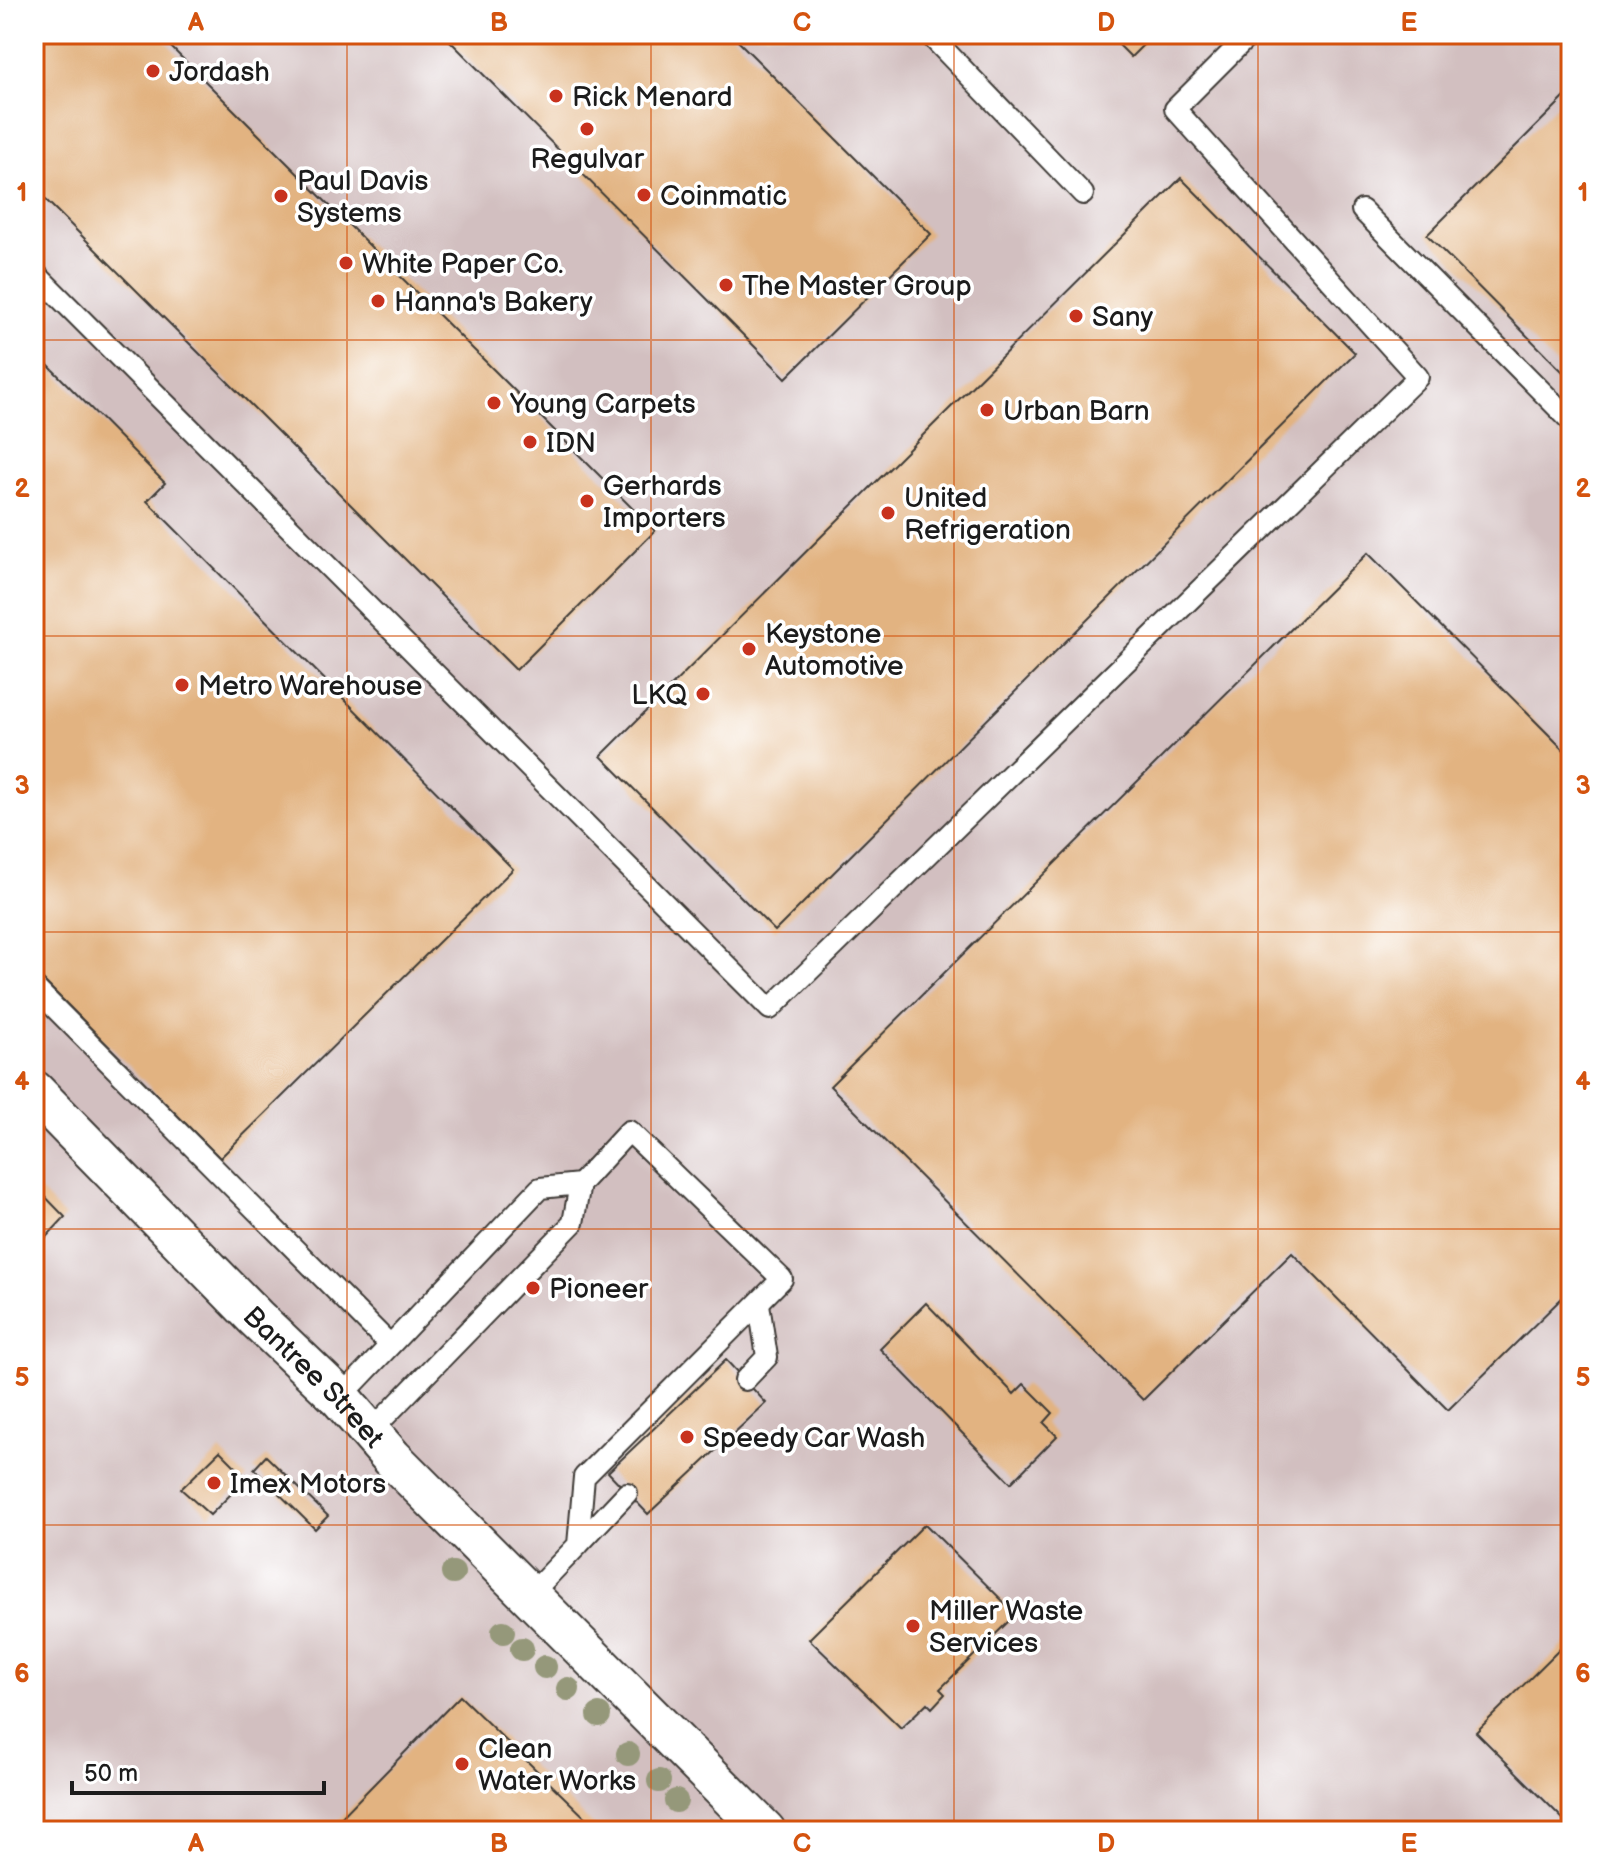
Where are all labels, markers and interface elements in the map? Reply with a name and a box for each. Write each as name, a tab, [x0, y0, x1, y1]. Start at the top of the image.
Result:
text: A	[187, 8, 204, 39]
text: B	[490, 8, 508, 39]
text: C	[793, 8, 811, 39]
text: D	[1097, 8, 1115, 39]
text: E	[1401, 8, 1418, 39]
place label: Jordash	[169, 56, 270, 89]
marker: Jordash	[144, 62, 162, 80]
place label: Rick Menard	[572, 81, 733, 114]
marker: Rick Menard	[547, 87, 565, 105]
marker: Regulvar	[578, 120, 596, 138]
place label: Regulvar	[530, 143, 645, 176]
place label: Paul Davis Systems	[297, 165, 429, 230]
text: 1	[17, 178, 27, 209]
text: 1	[1578, 178, 1588, 209]
place label: Coinmatic	[660, 180, 787, 213]
marker: Coinmatic	[635, 186, 653, 204]
marker: Paul Davis Systems	[272, 187, 290, 205]
place label: White Paper Co.	[362, 248, 564, 281]
marker: White Paper Co.	[337, 254, 355, 272]
place label: The Master Group	[742, 270, 972, 303]
marker: The Master Group	[717, 276, 735, 294]
place label: Hanna's Bakery	[394, 286, 593, 319]
marker: Hanna's Bakery	[369, 292, 387, 310]
place label: Sany	[1092, 301, 1154, 334]
marker: Sany	[1067, 307, 1085, 325]
place label: Young Carpets	[509, 388, 696, 421]
marker: Young Carpets	[485, 394, 503, 412]
place label: Urban Barn	[1003, 395, 1150, 428]
marker: Urban Barn	[978, 401, 996, 419]
place label: IDN	[546, 427, 596, 460]
marker: IDN	[521, 433, 539, 451]
place label: Gerhards Importers	[603, 470, 726, 535]
text: 2	[14, 474, 30, 505]
text: 2	[1575, 474, 1591, 505]
place label: United Refrigeration	[904, 482, 1071, 547]
marker: Gerhards Importers	[578, 492, 596, 510]
marker: United Refrigeration	[879, 504, 897, 522]
place label: Keystone Automotive	[765, 618, 904, 683]
marker: Keystone Automotive	[740, 640, 758, 658]
place label: Metro Warehouse	[198, 670, 422, 703]
marker: Metro Warehouse	[173, 676, 191, 694]
place label: LKQ	[631, 679, 687, 712]
marker: LKQ	[694, 685, 712, 703]
text: 3	[14, 771, 30, 802]
text: 3	[1575, 771, 1591, 802]
text: 4	[14, 1067, 30, 1098]
text: 4	[1575, 1067, 1591, 1098]
place label: Pioneer	[549, 1273, 649, 1306]
marker: Pioneer	[524, 1279, 542, 1297]
street label: Bantree Street	[236, 1300, 391, 1455]
text: 5	[14, 1363, 30, 1394]
text: 5	[1575, 1363, 1591, 1394]
place label: Speedy Car Wash	[703, 1422, 925, 1455]
marker: Speedy Car Wash	[678, 1428, 696, 1446]
place label: Imex Motors	[230, 1468, 386, 1501]
marker: Imex Motors	[205, 1474, 223, 1492]
place label: Miller Waste Services	[929, 1595, 1083, 1660]
marker: Miller Waste Services	[904, 1617, 922, 1635]
text: 6	[14, 1659, 30, 1690]
text: 6	[1575, 1659, 1591, 1690]
place label: Clean Water Works	[478, 1733, 636, 1798]
scale bar	[72, 1745, 324, 1795]
marker: Clean Water Works	[453, 1755, 471, 1773]
text: 50 m	[84, 1759, 138, 1788]
text: A	[187, 1829, 204, 1860]
text: B	[490, 1829, 508, 1860]
text: C	[793, 1829, 811, 1860]
text: D	[1097, 1829, 1115, 1860]
text: E	[1401, 1829, 1418, 1860]

